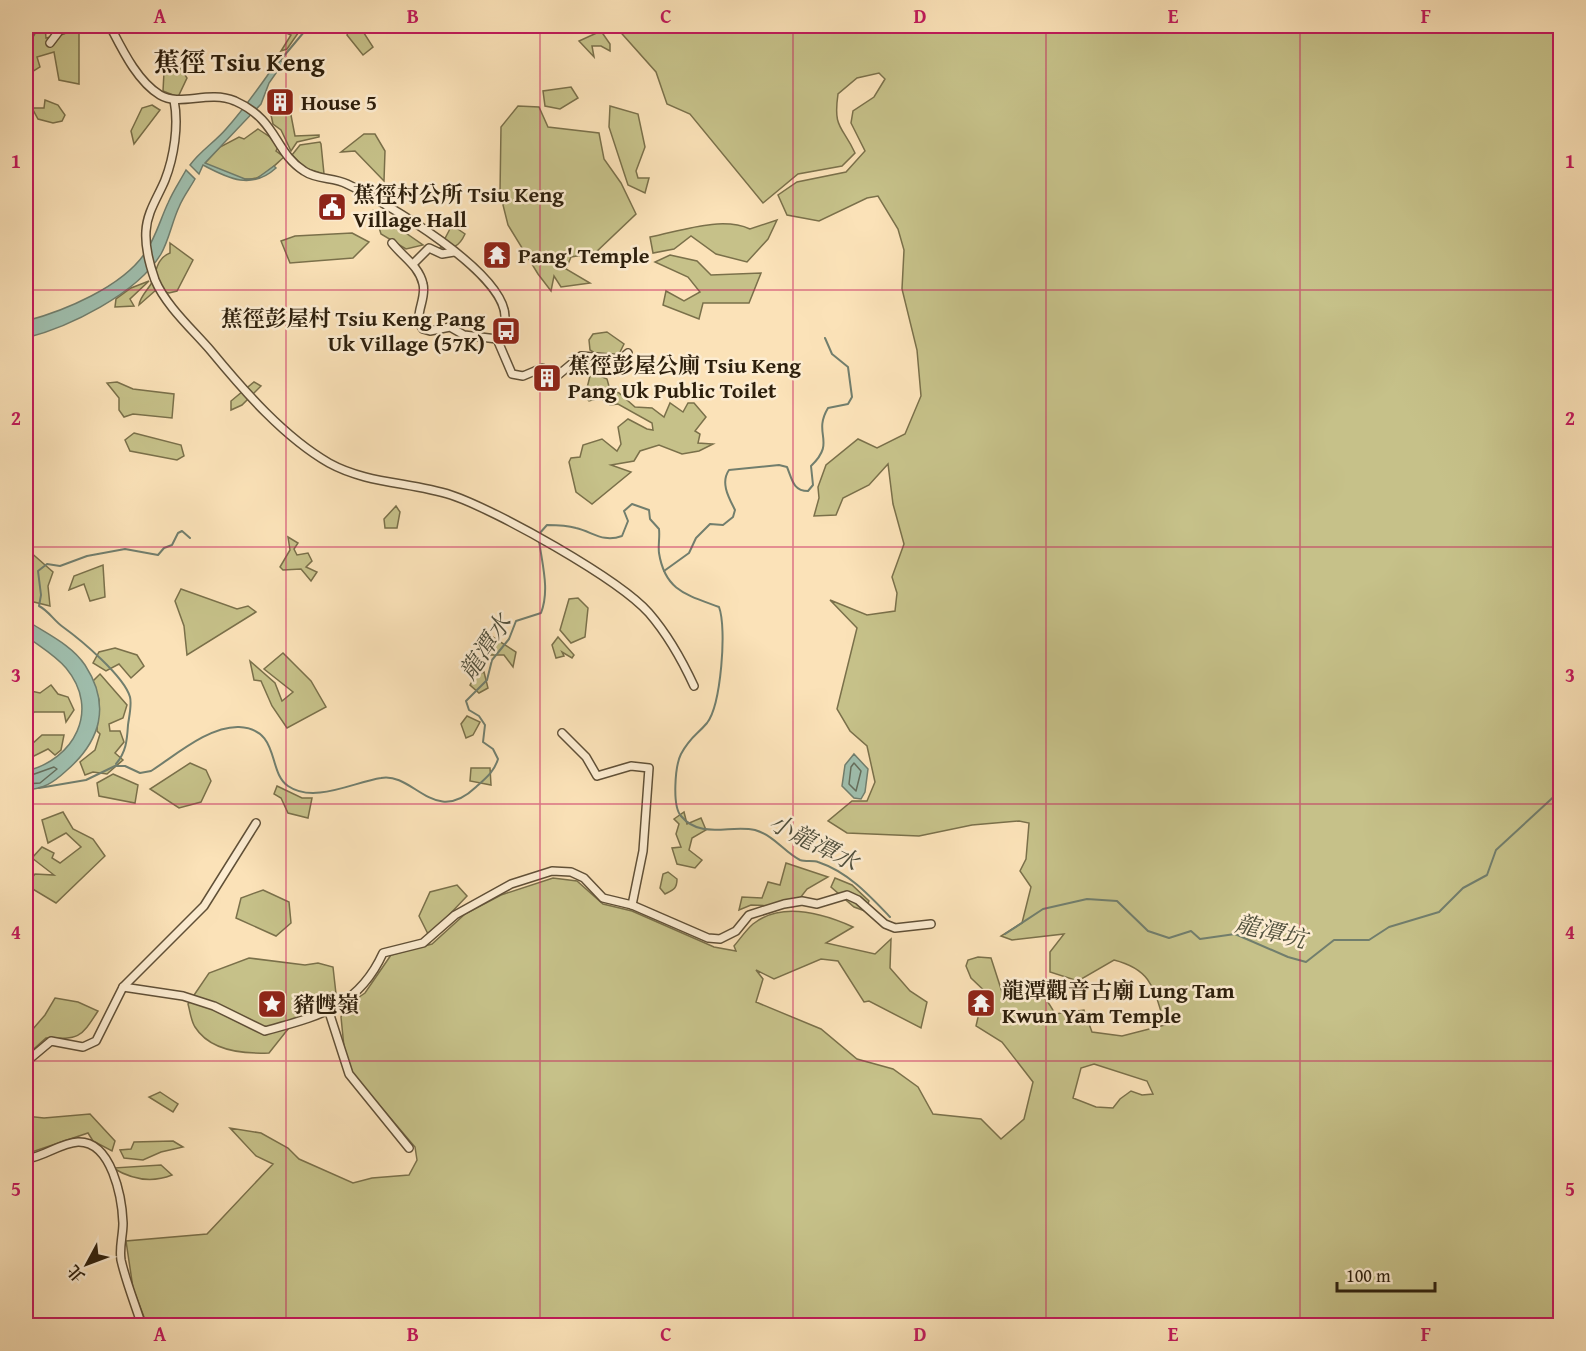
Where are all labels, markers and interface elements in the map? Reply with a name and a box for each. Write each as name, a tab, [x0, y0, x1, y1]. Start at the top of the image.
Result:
text: A	[154, 1, 167, 30]
text: B	[407, 1, 419, 30]
text: C	[660, 1, 672, 30]
text: D	[913, 1, 927, 30]
text: E	[1168, 1, 1179, 30]
text: F	[1421, 1, 1431, 30]
district label: 蕉徑 Tsiu Keng	[153, 42, 325, 81]
building icon: House 5	[264, 86, 296, 118]
place label: House 5	[301, 86, 377, 118]
text: 1	[11, 146, 21, 175]
text: 1	[1565, 146, 1575, 175]
place label: 蕉徑村公所 Tsiu Keng Village Hall	[353, 178, 564, 235]
public building icon: 蕉徑村公所 Tsiu Keng Village Hall	[316, 191, 348, 223]
temple icon: Pang' Temple	[481, 239, 513, 271]
place label: Pang' Temple	[518, 239, 650, 271]
place label: 蕉徑彭屋村 Tsiu Keng Pang Uk Village (57K)	[221, 302, 485, 359]
bus stop icon: 蕉徑彭屋村 Tsiu Keng Pang Uk Village (57K)	[490, 315, 522, 347]
place label: 蕉徑彭屋公廁 Tsiu Keng Pang Uk Public Toilet	[568, 349, 801, 406]
building icon: 蕉徑彭屋公廁 Tsiu Keng Pang Uk Public Toilet	[531, 362, 563, 394]
text: 2	[11, 403, 21, 432]
text: 2	[1565, 403, 1575, 432]
water label: 龍潭水	[450, 606, 521, 687]
text: 3	[11, 660, 21, 689]
text: 3	[1565, 660, 1575, 689]
water label: 小龍潭水	[763, 805, 866, 880]
water label: 龍潭坑	[1232, 905, 1314, 958]
text: 4	[11, 917, 21, 946]
text: 4	[1565, 917, 1575, 946]
place label: 龍潭觀音古廟 Lung Tam Kwun Yam Temple	[1002, 974, 1235, 1031]
temple icon: 龍潭觀音古廟 Lung Tam Kwun Yam Temple	[965, 987, 997, 1019]
place icon: 豬乸嶺	[256, 988, 288, 1020]
place label: 豬乸嶺	[293, 988, 359, 1020]
text: 5	[11, 1174, 21, 1203]
text: 5	[1565, 1174, 1575, 1203]
north arrow	[57, 1234, 117, 1294]
scale bar	[1337, 1255, 1434, 1293]
text: 北	[61, 1260, 90, 1288]
text: 100 m	[1346, 1262, 1391, 1289]
text: A	[154, 1319, 167, 1348]
text: B	[407, 1319, 419, 1348]
text: C	[660, 1319, 672, 1348]
text: D	[913, 1319, 927, 1348]
text: E	[1168, 1319, 1179, 1348]
text: F	[1421, 1319, 1431, 1348]

